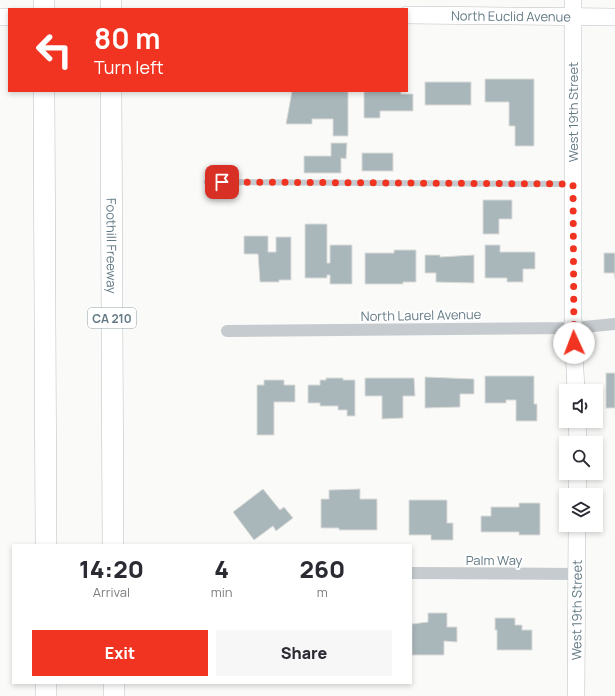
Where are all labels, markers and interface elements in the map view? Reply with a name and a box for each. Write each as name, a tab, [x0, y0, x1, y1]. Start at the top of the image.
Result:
street label: North Euclid Avenue	[451, 6, 571, 26]
text: 80 m	[94, 19, 160, 57]
icon: left	[28, 24, 80, 76]
text: Turn left	[94, 55, 164, 79]
street label: West 19th Street	[564, 62, 582, 162]
pin	[205, 165, 239, 199]
icon: arrive	[211, 171, 233, 193]
street label: Foothill Freeway	[102, 198, 121, 294]
street label: North Laurel Avenue	[361, 305, 482, 325]
road number: CA 210	[88, 308, 136, 328]
position arrow	[553, 322, 595, 364]
map controls	[559, 384, 603, 532]
button: sound	[559, 384, 603, 428]
button: search	[559, 436, 603, 480]
button: layers	[559, 488, 603, 532]
street label: Palm Way	[466, 551, 522, 569]
text: 14:20	[79, 552, 144, 585]
text: 4	[214, 552, 229, 585]
text: 260	[299, 552, 345, 585]
street label: West 19th Street	[567, 560, 586, 660]
text: Arrival	[93, 583, 130, 601]
text: min	[211, 583, 233, 601]
text: m	[317, 583, 328, 601]
button: Exit	[32, 630, 208, 676]
button: Share	[216, 630, 392, 676]

